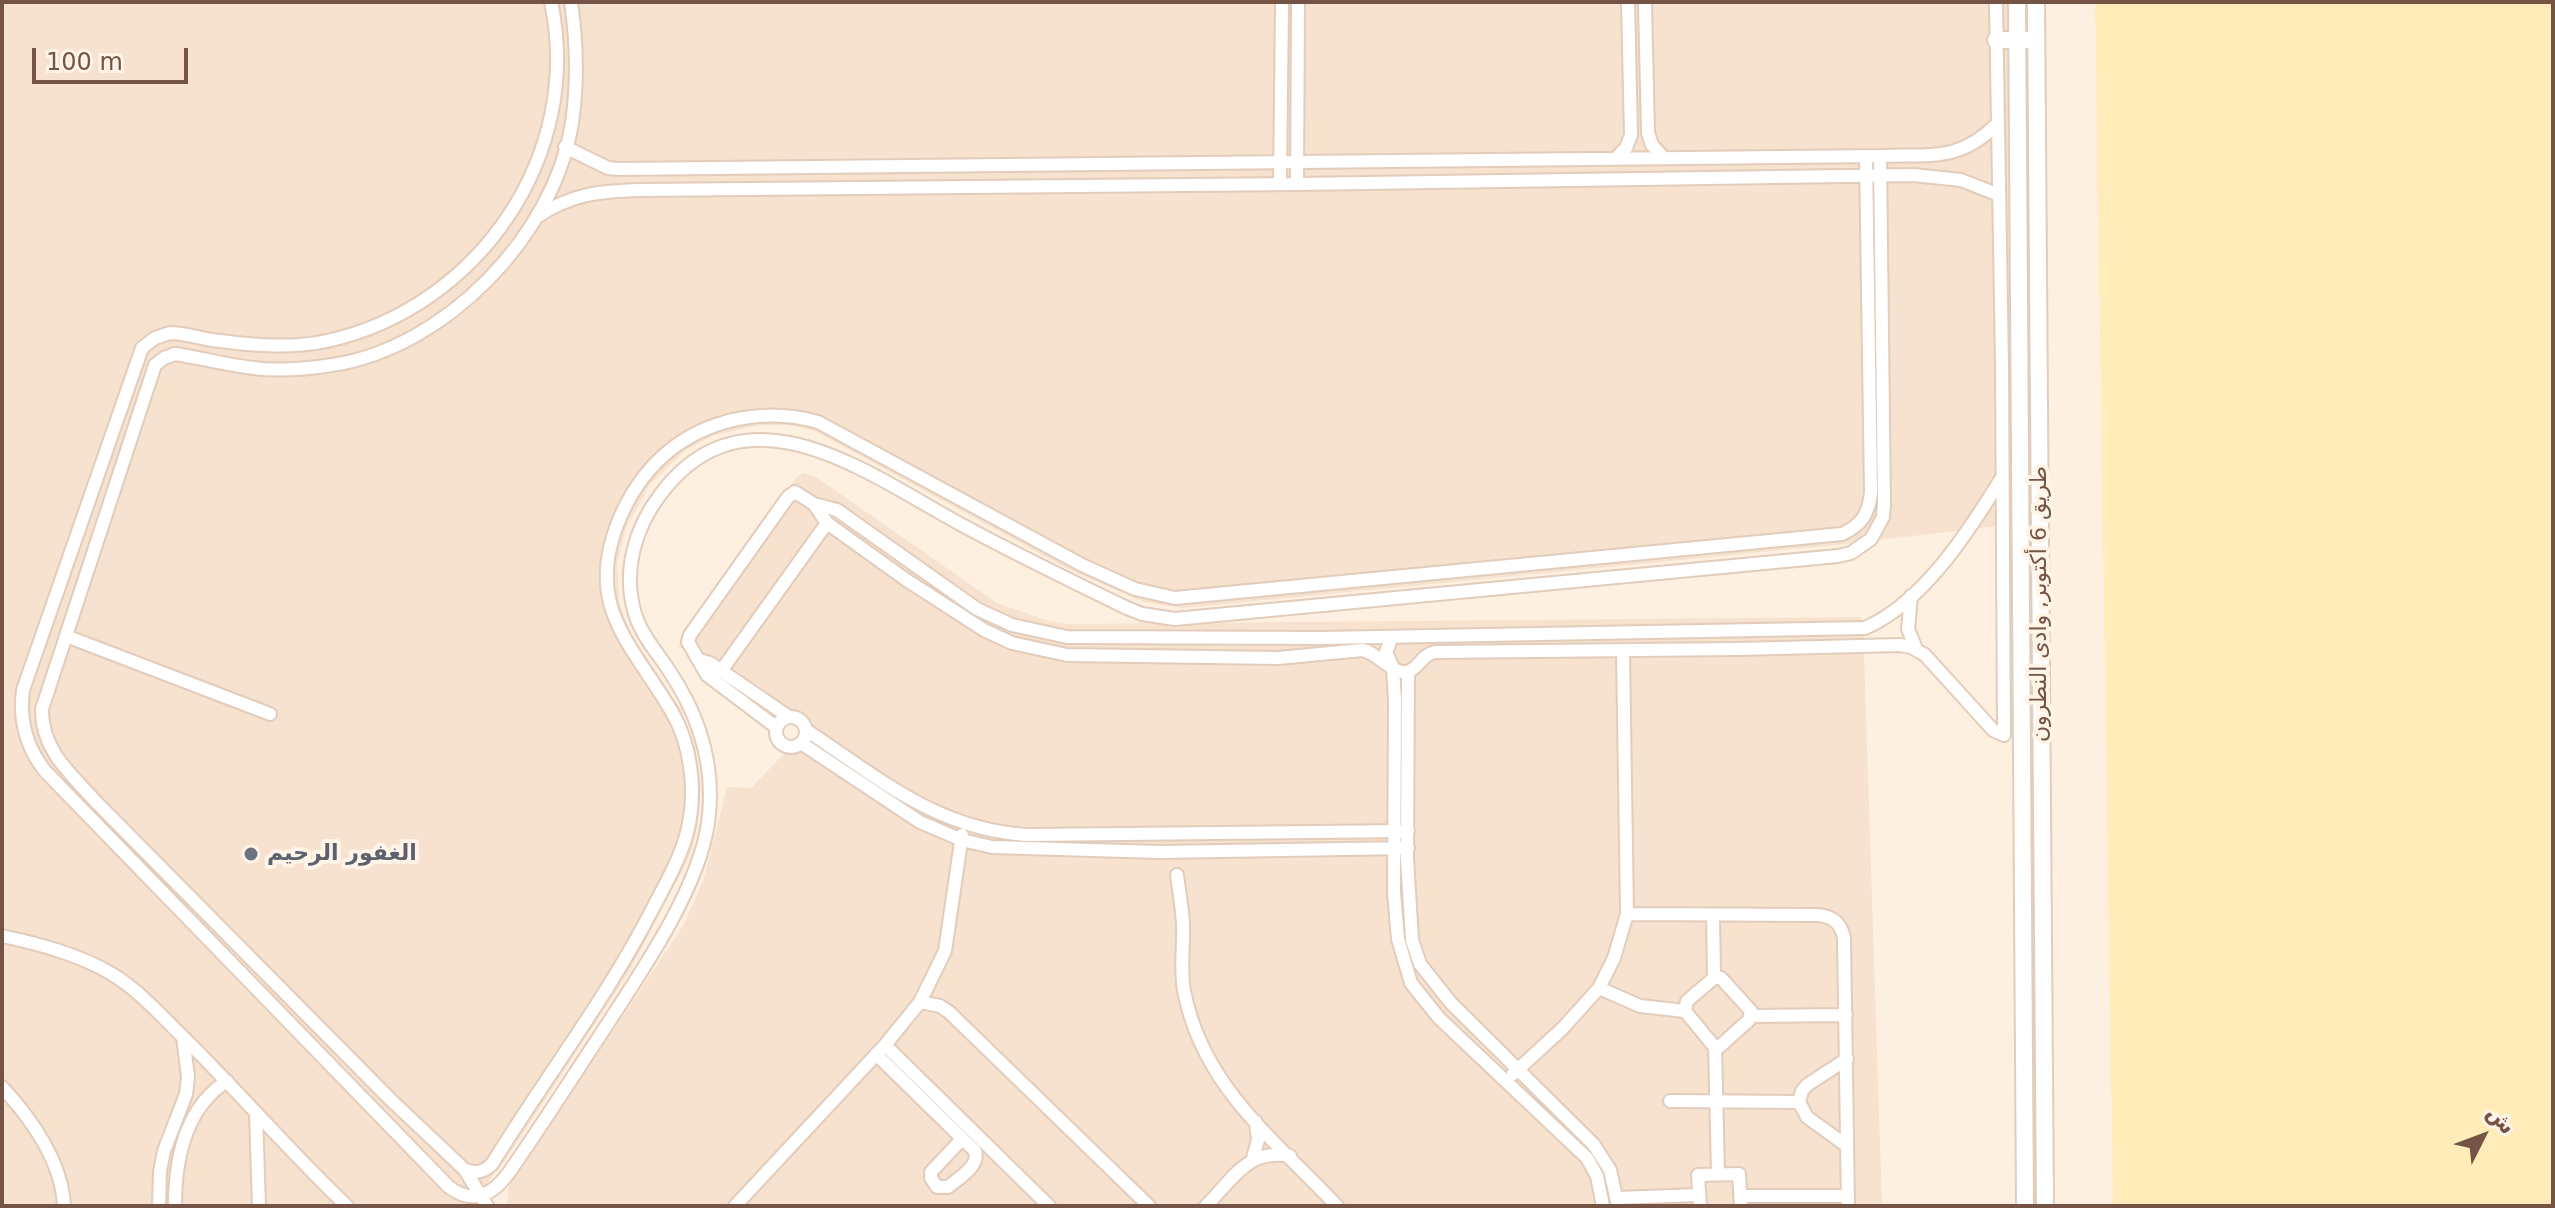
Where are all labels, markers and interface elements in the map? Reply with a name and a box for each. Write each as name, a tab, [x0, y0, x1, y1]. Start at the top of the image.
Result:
scale bar	[36, 32, 192, 82]
text: 100 m	[46, 48, 123, 76]
street label: طريق 6 أكتوبر, وادى النطرون	[2027, 466, 2053, 742]
place label: الغفور الرحيم	[267, 841, 417, 867]
marker: الغفور الرحيم	[242, 845, 260, 863]
north arrow	[2443, 1096, 2523, 1176]
text: ش	[2482, 1100, 2521, 1139]

